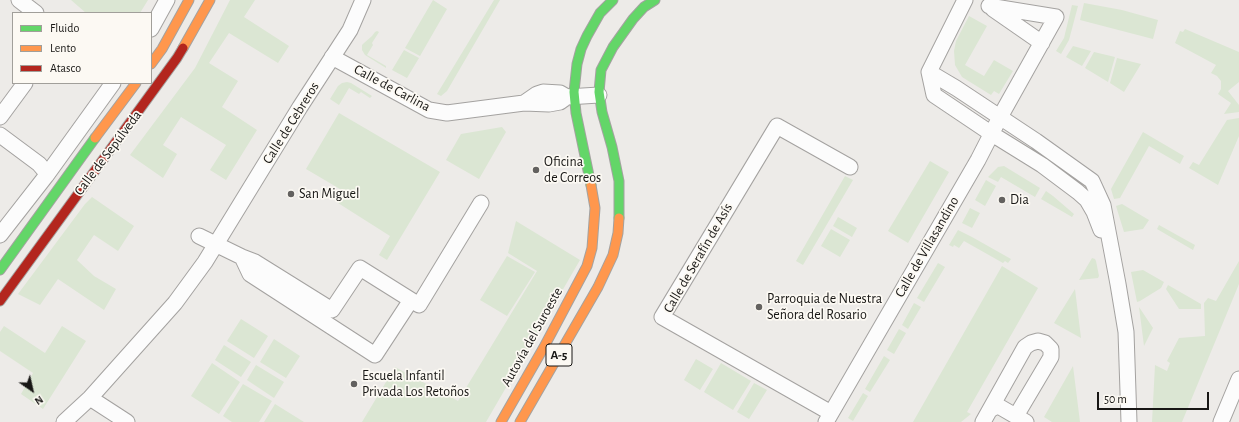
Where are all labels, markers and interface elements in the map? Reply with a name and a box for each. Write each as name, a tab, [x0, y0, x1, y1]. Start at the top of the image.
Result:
legend	[12, 12, 152, 84]
text: Fluido	[50, 22, 79, 34]
text: Lento	[50, 42, 76, 54]
street label: Calle de Carlina	[351, 61, 433, 115]
text: Atasco	[50, 62, 81, 74]
street label: Calle de Cebreros	[259, 79, 323, 167]
street label: Calle de Sepúlveda	[71, 107, 145, 199]
place label: Oficina de Correos	[544, 154, 601, 186]
marker: Oficina de Correos	[531, 165, 541, 175]
place label: San Miguel	[299, 186, 359, 202]
marker: San Miguel	[286, 189, 296, 199]
place label: Dia	[1010, 192, 1029, 208]
street label: Calle de Villasandino	[891, 194, 963, 300]
marker: Dia	[997, 195, 1007, 205]
street label: Calle de Serafín de Asís	[660, 200, 736, 316]
street label: Autovía del Suroeste	[498, 284, 566, 390]
place label: Parroquia de Nuestra Señora del Rosario	[767, 291, 882, 324]
marker: Parroquia de Nuestra Señora del Rosario	[754, 302, 764, 312]
road number: A-5	[546, 344, 572, 366]
place label: Escuela Infantil Privada Los Retoños	[362, 368, 469, 400]
north arrow	[12, 370, 52, 410]
marker: Escuela Infantil Privada Los Retoños	[349, 379, 359, 389]
scale bar	[1099, 384, 1211, 410]
text: 50 m	[1104, 393, 1127, 405]
text: N	[33, 394, 45, 407]

